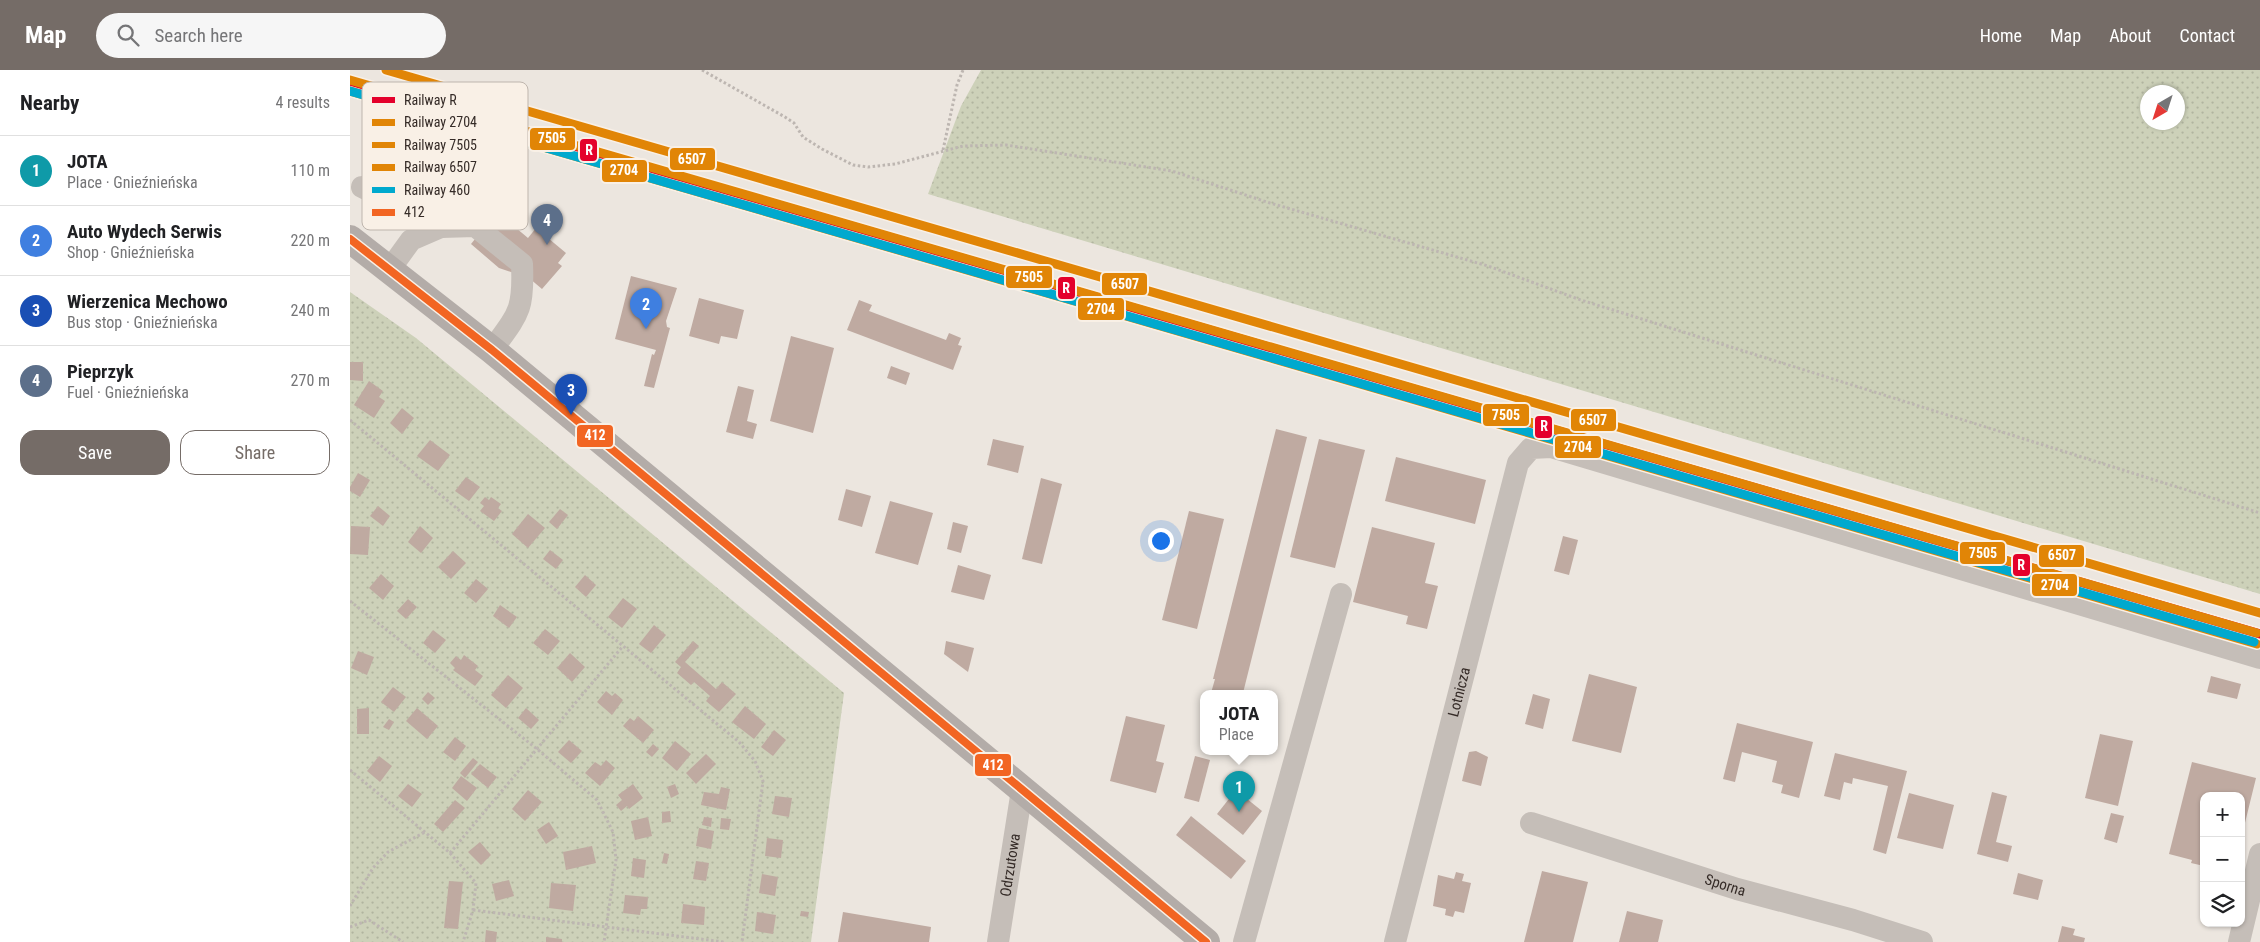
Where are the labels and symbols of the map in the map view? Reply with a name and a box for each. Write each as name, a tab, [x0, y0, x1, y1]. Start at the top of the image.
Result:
legend	[362, 82, 528, 230]
north arrow	[2140, 85, 2185, 130]
text: Railway R	[404, 92, 457, 108]
text: Railway 2704	[404, 114, 477, 130]
line badge: 7505	[529, 127, 576, 151]
text: 7505	[538, 130, 566, 146]
text: Railway 7505	[404, 137, 477, 153]
line badge: R	[579, 138, 598, 162]
text: R	[585, 142, 593, 158]
line badge: 6507	[669, 147, 716, 171]
text: 6507	[678, 151, 706, 167]
text: Railway 6507	[404, 159, 477, 175]
line badge: 2704	[601, 159, 648, 183]
text: 2704	[610, 162, 638, 178]
text: Railway 460	[404, 182, 470, 198]
text: 412	[404, 204, 425, 220]
pin: 4	[531, 204, 563, 245]
line badge: 7505	[1005, 265, 1053, 289]
text: 7505	[1015, 269, 1043, 285]
line badge: 6507	[1101, 272, 1148, 296]
line badge: R	[1057, 276, 1076, 300]
text: 6507	[1111, 276, 1139, 292]
text: R	[1062, 280, 1070, 296]
pin: 2	[630, 288, 662, 329]
line badge: 2704	[1077, 297, 1125, 321]
text: 2704	[1087, 301, 1115, 317]
pin: 3	[555, 374, 587, 415]
line badge: 7505	[1482, 403, 1530, 427]
text: 7505	[1492, 407, 1520, 423]
line badge: 6507	[1570, 408, 1617, 432]
text: 6507	[1579, 412, 1607, 428]
line badge: R	[1534, 415, 1553, 439]
text: R	[1540, 418, 1548, 434]
line badge: 412	[576, 424, 614, 448]
text: 412	[584, 427, 606, 443]
line badge: 2704	[1554, 435, 1602, 459]
text: 2704	[1564, 439, 1592, 455]
your location	[1148, 528, 1174, 554]
line badge: 7505	[1959, 541, 2006, 565]
line badge: 6507	[2038, 544, 2085, 568]
text: 7505	[1969, 545, 1997, 561]
text: 6507	[2048, 547, 2076, 563]
line badge: R	[2012, 553, 2031, 577]
text: R	[2017, 557, 2025, 573]
line badge: 2704	[2031, 573, 2078, 597]
text: 2704	[2041, 577, 2069, 593]
street label: Lotnicza	[1444, 665, 1474, 719]
line badge: 412	[974, 753, 1012, 777]
text: 412	[982, 757, 1004, 773]
pin: 1	[1223, 771, 1255, 812]
street label: Odrzutowa	[996, 832, 1024, 898]
street label: Sporna	[1703, 870, 1748, 900]

